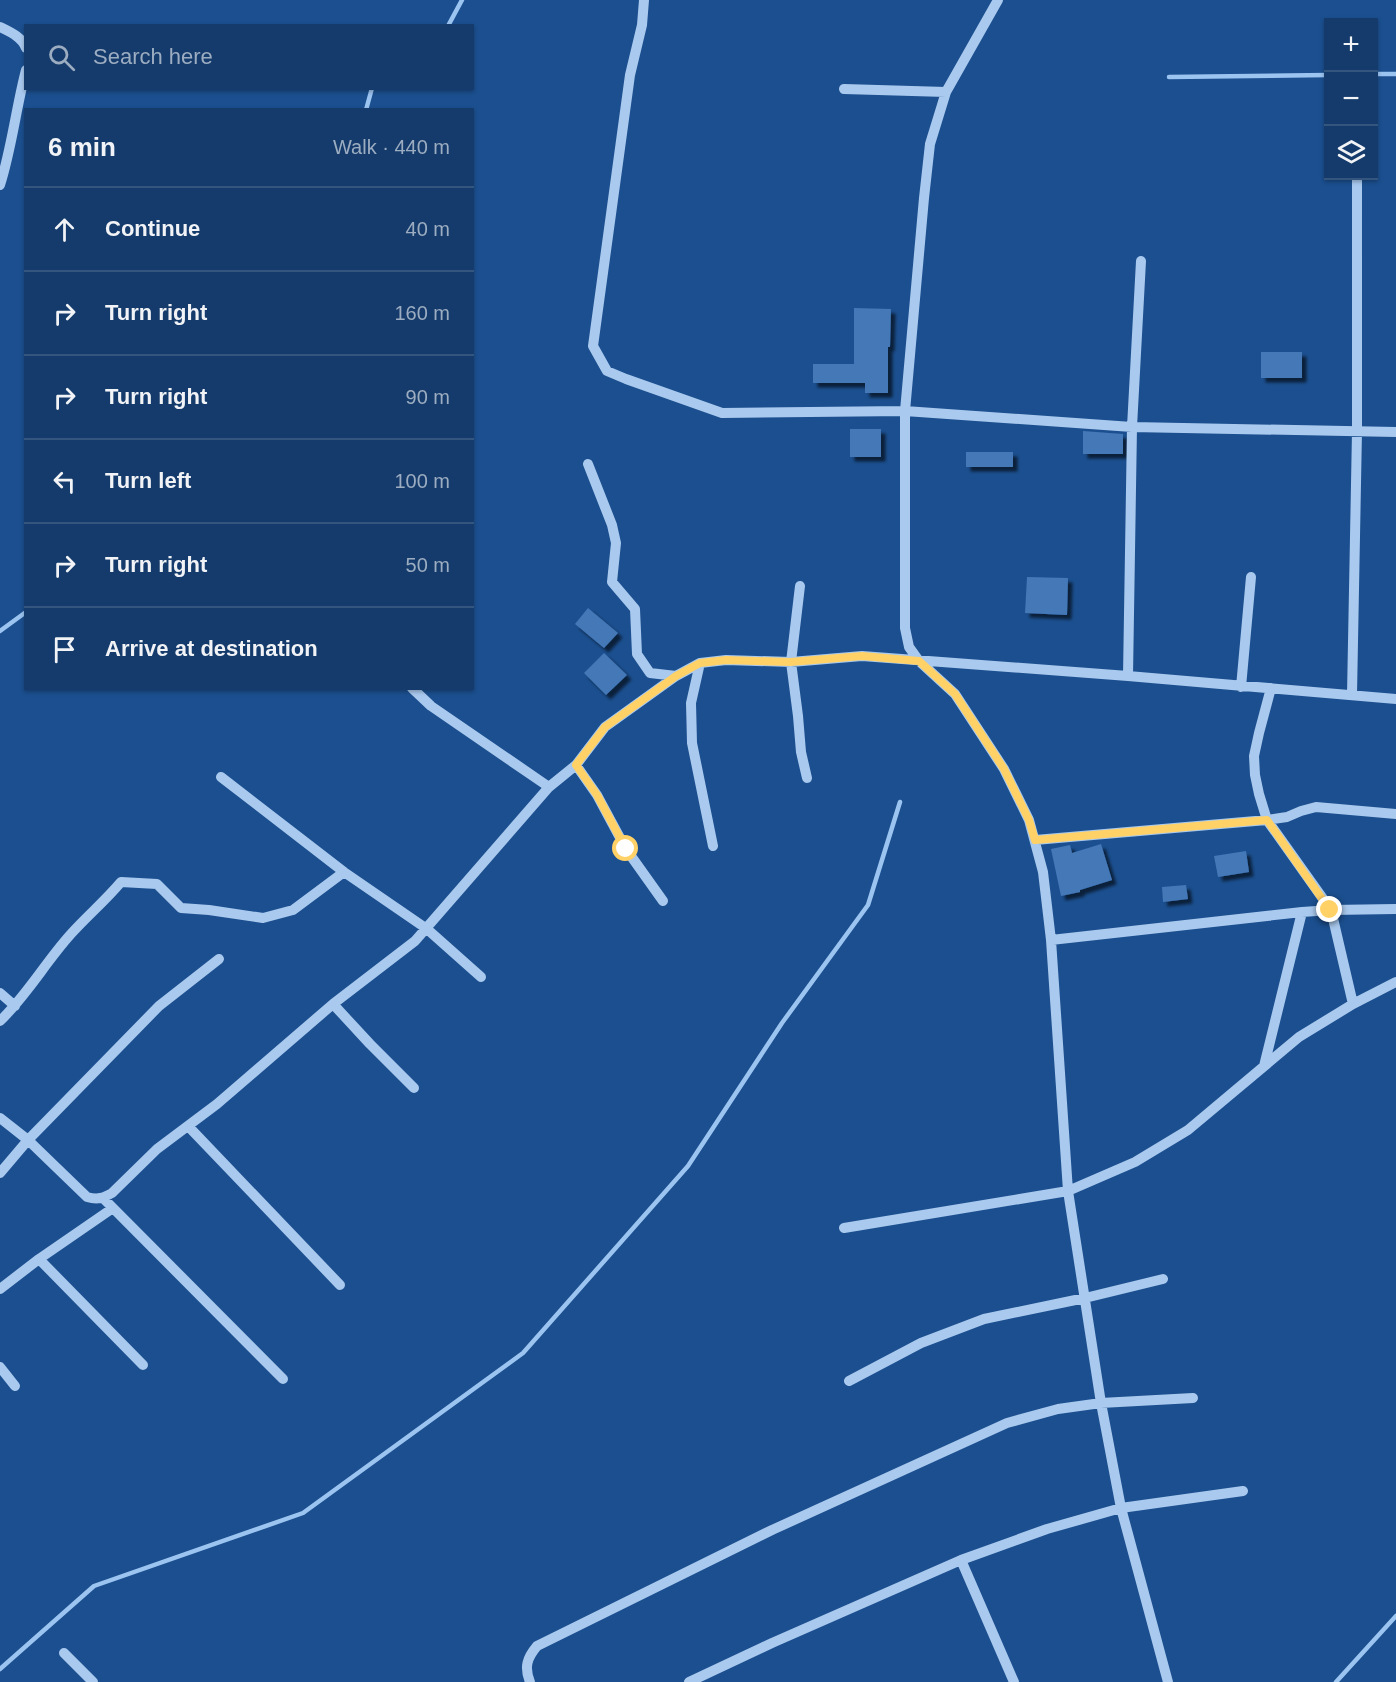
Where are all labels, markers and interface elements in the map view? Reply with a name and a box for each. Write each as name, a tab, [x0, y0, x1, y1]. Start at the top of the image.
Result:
map controls	[1324, 18, 1378, 180]
button: +	[1324, 18, 1378, 72]
search box	[24, 24, 474, 90]
icon: search	[45, 41, 78, 74]
text: Search here	[93, 44, 213, 69]
button: −	[1324, 72, 1378, 126]
button: layers	[1324, 126, 1378, 180]
text: 6 min	[48, 132, 116, 162]
text: Walk · 440 m	[333, 136, 450, 158]
icon: ahead	[48, 213, 81, 246]
text: Continue	[105, 216, 200, 241]
text: 40 m	[406, 218, 450, 240]
icon: right	[48, 297, 81, 330]
text: Turn right	[105, 300, 207, 325]
text: 160 m	[394, 302, 450, 324]
icon: right	[48, 381, 81, 414]
text: Turn right	[105, 384, 207, 409]
text: 90 m	[406, 386, 450, 408]
icon: left	[48, 465, 81, 498]
text: Turn left	[105, 468, 191, 493]
text: 100 m	[394, 470, 450, 492]
icon: right	[48, 549, 81, 582]
text: Turn right	[105, 552, 207, 577]
text: 50 m	[406, 554, 450, 576]
icon: arrive	[48, 633, 81, 666]
text: Arrive at destination	[105, 636, 318, 661]
route start	[612, 835, 638, 861]
route end	[1316, 896, 1342, 922]

